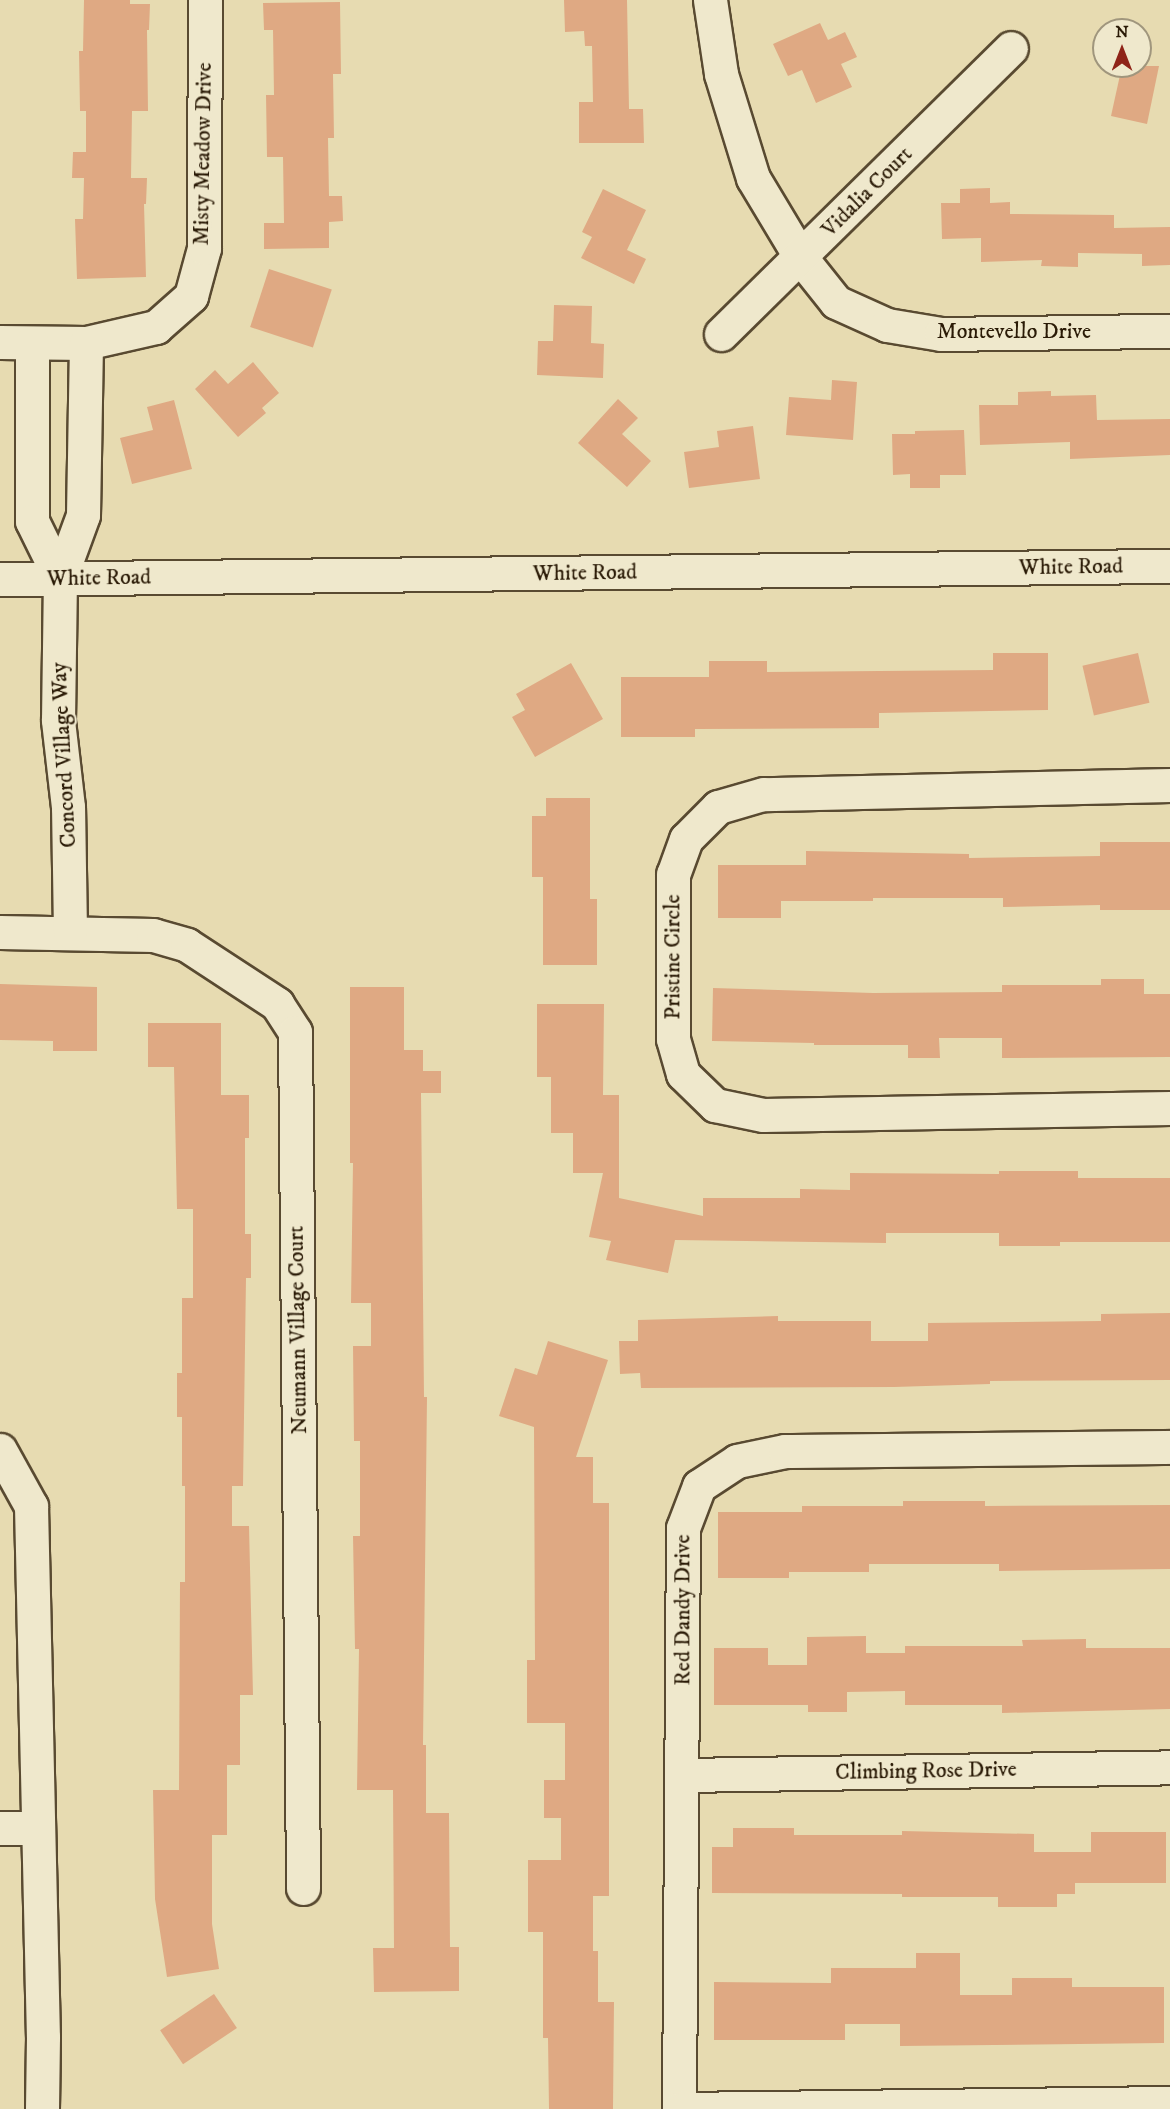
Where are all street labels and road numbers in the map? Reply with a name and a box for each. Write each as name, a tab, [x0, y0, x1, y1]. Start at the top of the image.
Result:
street label: Misty Meadow Drive	[188, 62, 218, 246]
street label: Vidalia Court	[816, 141, 918, 243]
street label: Montevello Drive	[937, 319, 1091, 345]
street label: White Road	[1019, 553, 1123, 581]
street label: White Road	[533, 559, 637, 587]
street label: White Road	[47, 564, 151, 592]
street label: Concord Village Way	[46, 662, 82, 848]
street label: Pristine Circle	[660, 894, 686, 1020]
street label: Neumann Village Court	[283, 1225, 313, 1435]
street label: Red Dandy Drive	[670, 1534, 696, 1686]
street label: Climbing Rose Drive	[835, 1756, 1017, 1786]

